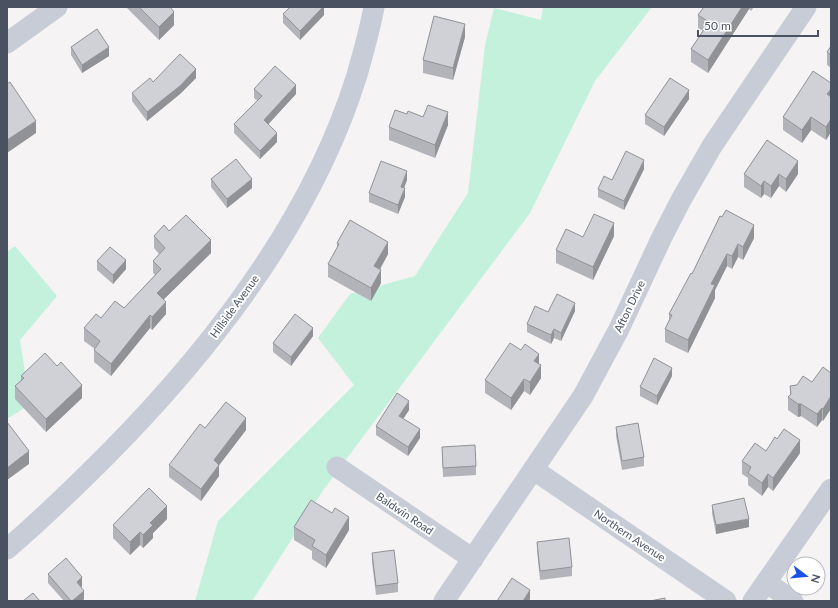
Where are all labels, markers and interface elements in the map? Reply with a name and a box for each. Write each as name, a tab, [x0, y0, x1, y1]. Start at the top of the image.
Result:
scale bar	[698, 12, 818, 38]
text: 50 m	[704, 18, 731, 33]
street label: Hillside Avenue	[207, 272, 261, 340]
street label: Afton Drive	[611, 278, 647, 334]
street label: Baldwin Road	[374, 489, 436, 537]
street label: Northern Avenue	[592, 506, 668, 564]
north arrow	[786, 556, 826, 596]
text: N	[809, 573, 824, 585]

